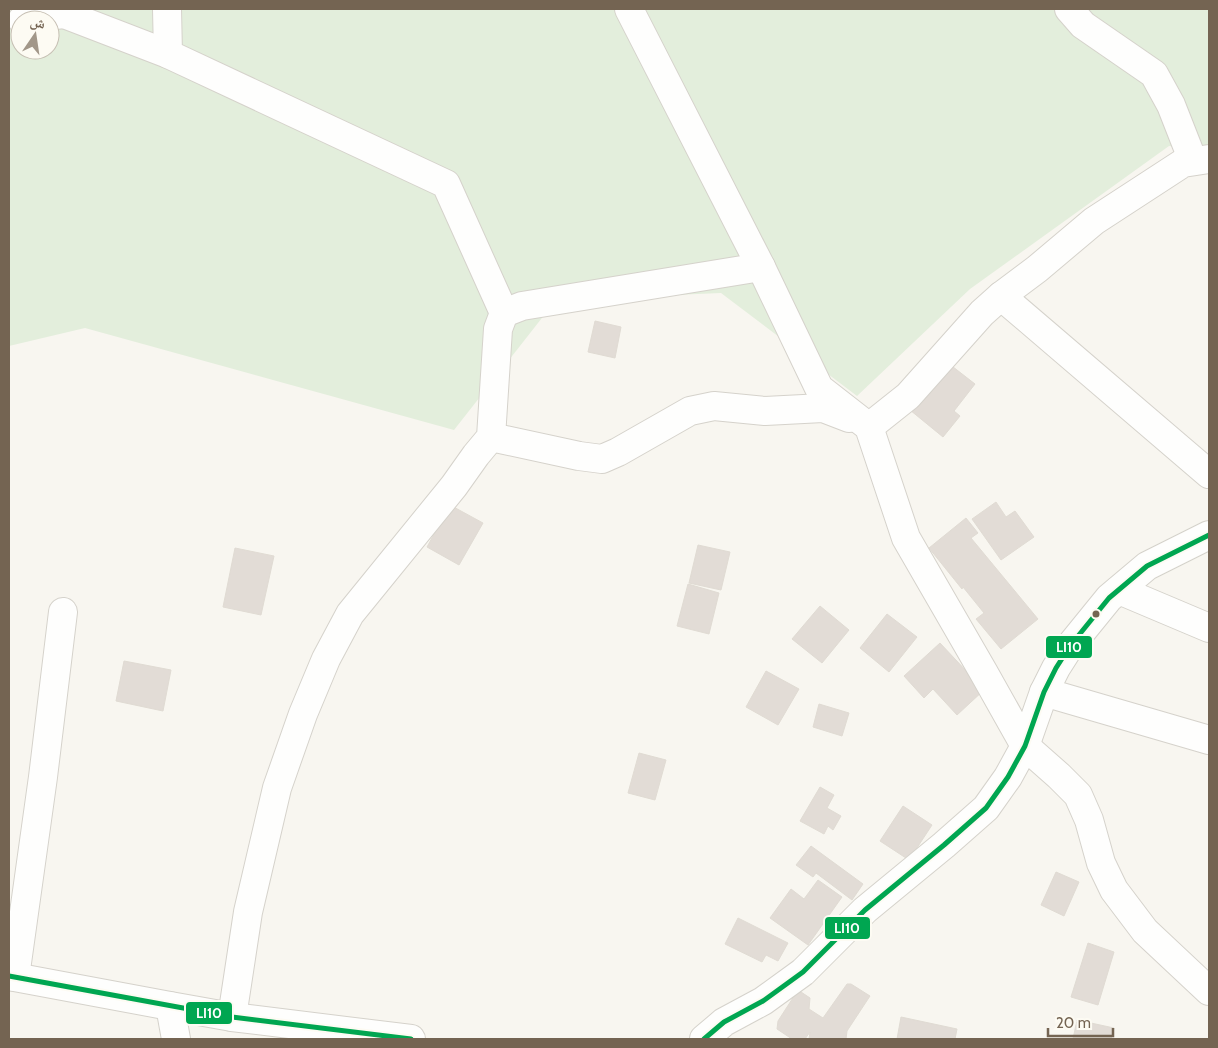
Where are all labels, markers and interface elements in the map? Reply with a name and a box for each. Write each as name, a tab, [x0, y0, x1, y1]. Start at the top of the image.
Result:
north arrow	[10, 10, 60, 60]
text: ش	[29, 12, 47, 33]
unlabelled marker	[1091, 609, 1101, 619]
line badge: LI10	[1045, 635, 1093, 659]
text: LI10	[1056, 638, 1082, 656]
line badge: LI10	[824, 916, 871, 940]
text: LI10	[834, 919, 860, 937]
line badge: LI10	[185, 1001, 233, 1025]
text: LI10	[196, 1004, 222, 1022]
scale bar	[1048, 1006, 1113, 1038]
text: 20 m	[1056, 1014, 1091, 1032]

